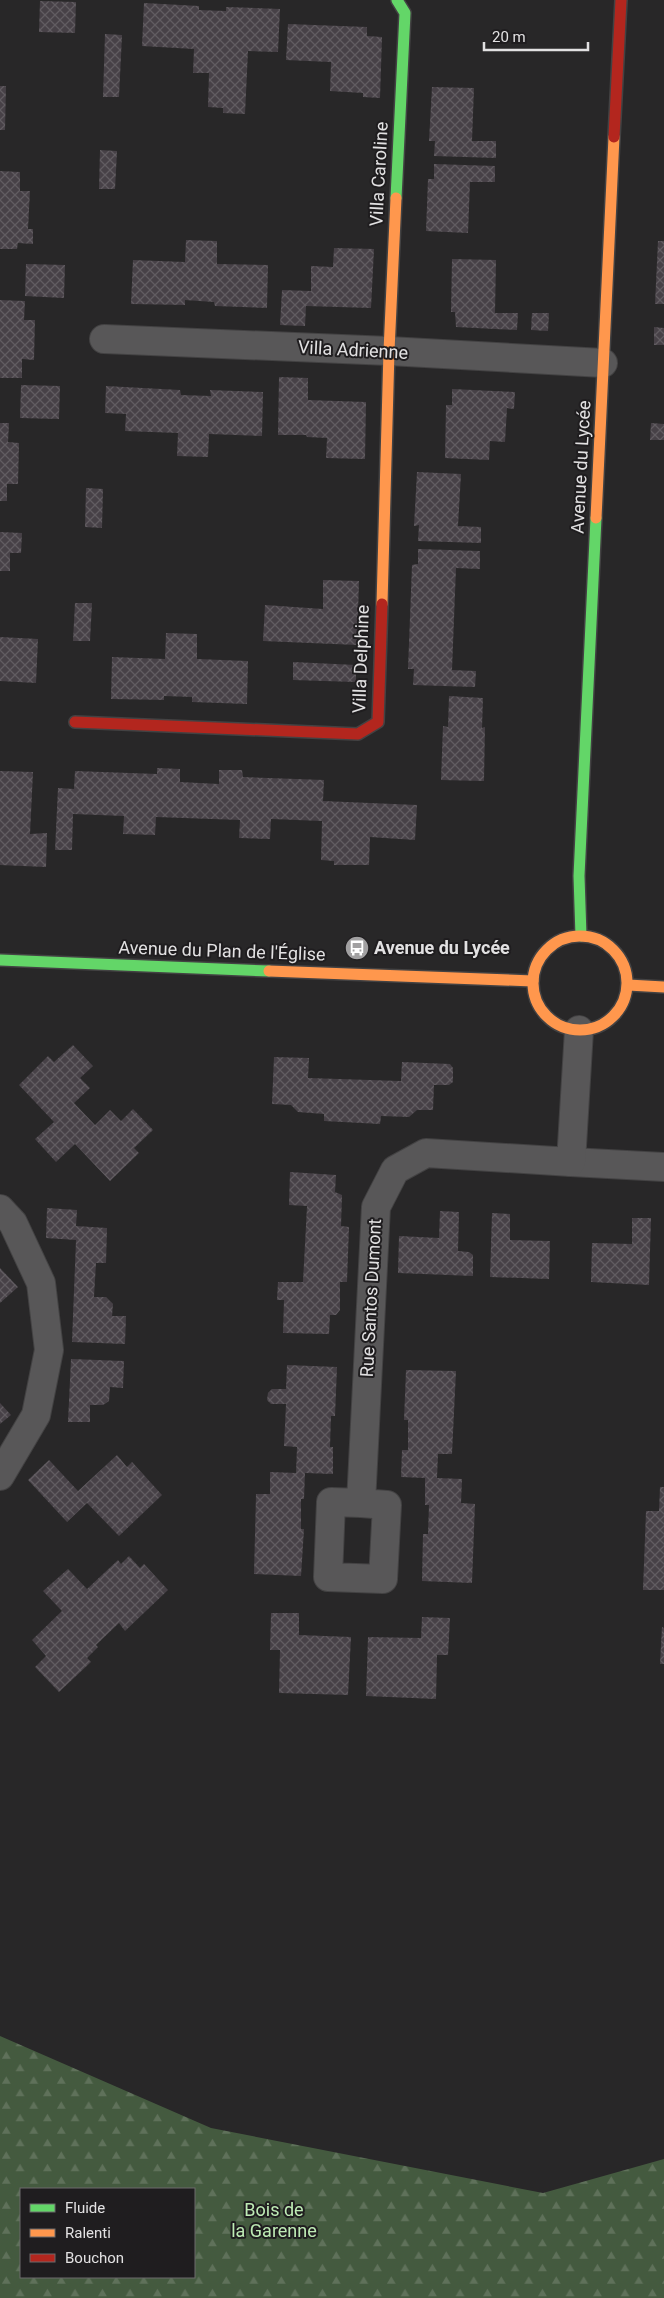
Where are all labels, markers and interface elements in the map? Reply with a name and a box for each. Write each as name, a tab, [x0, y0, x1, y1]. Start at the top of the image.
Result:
scale bar	[484, 20, 588, 52]
text: 20 m	[492, 28, 526, 46]
street label: Villa Caroline	[365, 121, 392, 227]
street label: Villa Adrienne	[297, 336, 409, 363]
street label: Avenue du Lycée	[567, 400, 594, 534]
street label: Villa Delphine	[348, 604, 373, 714]
bus stop icon: Avenue du Lycée	[344, 935, 370, 961]
street label: Avenue du Plan de l'Église	[118, 936, 326, 965]
place label: Avenue du Lycée	[374, 937, 510, 958]
street label: Rue Santos Dumont	[356, 1218, 385, 1378]
legend	[20, 2188, 195, 2278]
text: Fluide	[65, 2199, 105, 2217]
park label: Bois de la Garenne	[231, 2199, 317, 2241]
text: Ralenti	[65, 2224, 111, 2242]
text: Bouchon	[65, 2249, 124, 2267]

